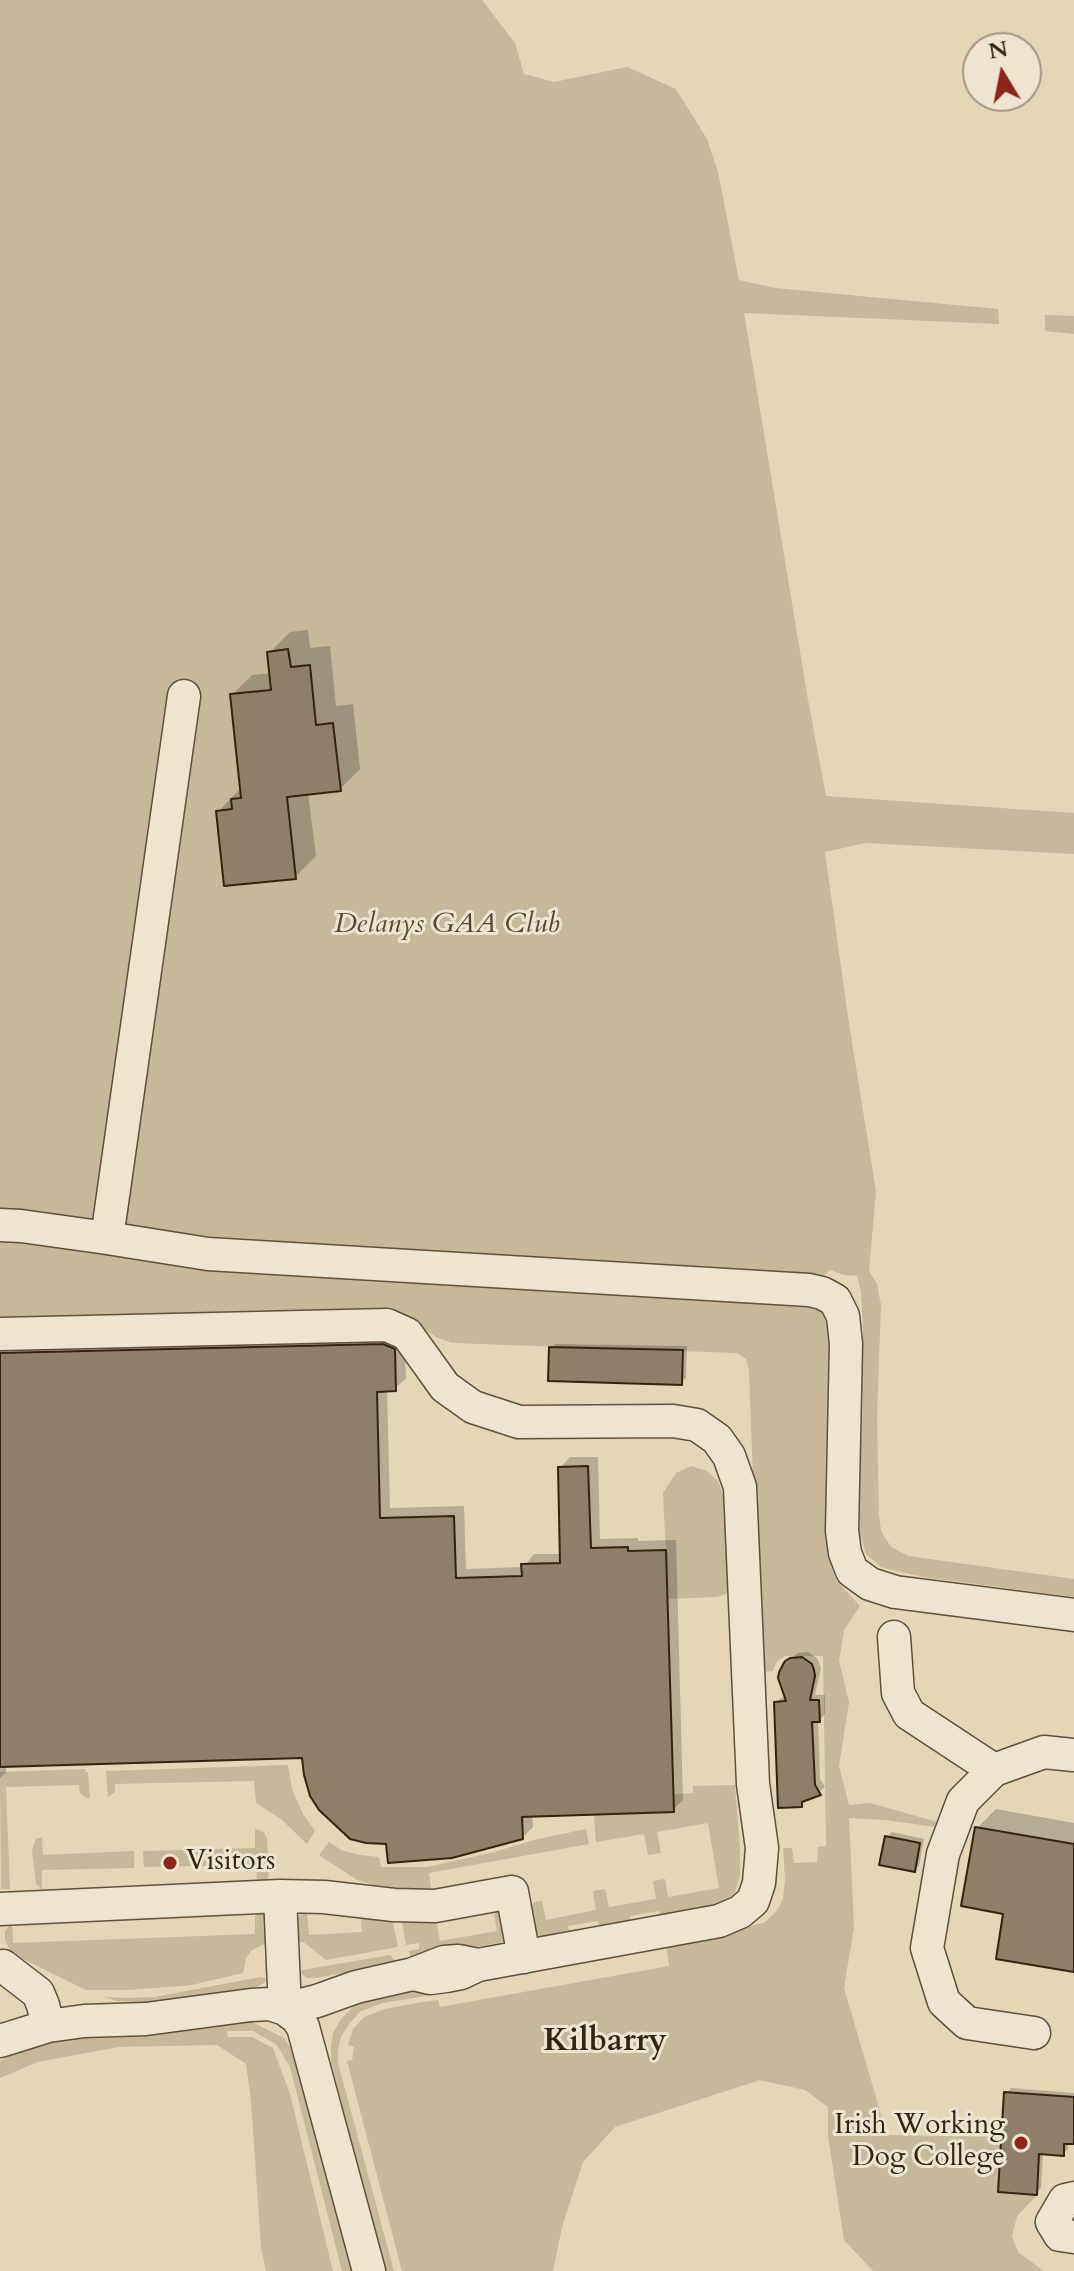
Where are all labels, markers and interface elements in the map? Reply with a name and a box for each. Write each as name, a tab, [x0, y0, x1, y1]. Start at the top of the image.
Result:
north arrow	[962, 32, 1042, 112]
text: N	[986, 34, 1010, 67]
park label: Delanys GAA Club	[334, 909, 560, 943]
place label: Visitors	[186, 1846, 275, 1880]
marker: Visitors	[161, 1854, 179, 1872]
district label: Kilbarry	[543, 2024, 667, 2062]
place label: Irish Working Dog College	[834, 2110, 1005, 2176]
marker: Irish Working Dog College	[1012, 2134, 1030, 2152]

